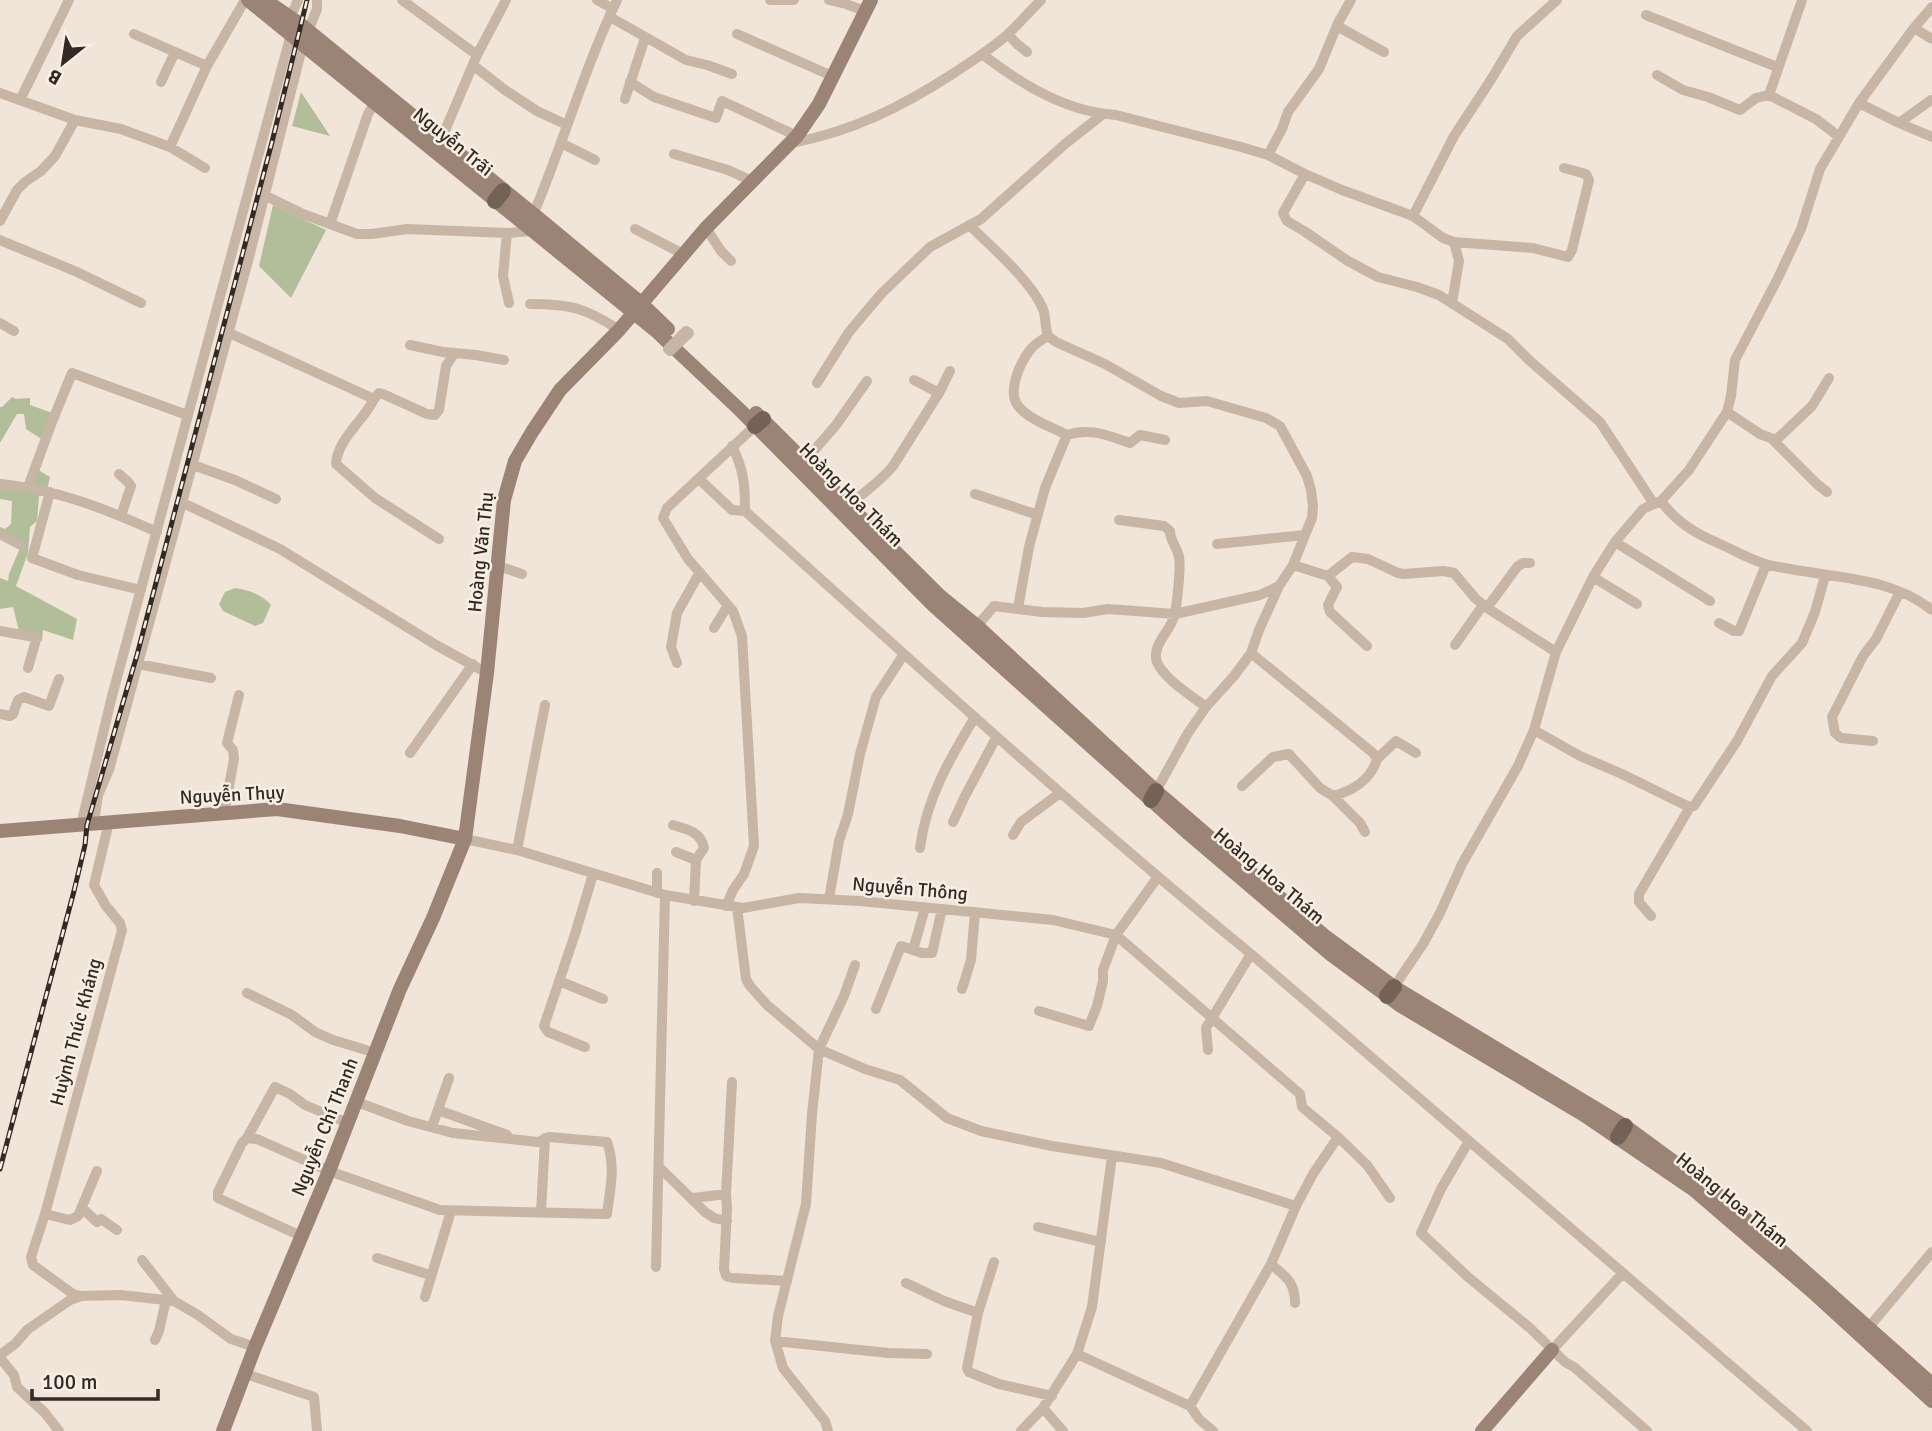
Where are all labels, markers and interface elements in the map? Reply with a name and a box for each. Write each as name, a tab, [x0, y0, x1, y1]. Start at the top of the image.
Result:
north arrow	[28, 28, 98, 98]
text: B	[44, 63, 66, 90]
street label: Nguyễn Trãi	[408, 102, 498, 182]
street label: Hoàng Hoa Thám	[794, 438, 908, 552]
street label: Hoàng Văn Thụ	[463, 490, 499, 614]
street label: Nguyễn Thụy	[179, 780, 285, 810]
street label: Hoàng Hoa Thám	[1208, 822, 1330, 930]
street label: Nguyễn Thông	[851, 872, 969, 906]
street label: Huỳnh Thúc Kháng	[45, 956, 107, 1108]
street label: Nguyễn Chí Thanh	[286, 1054, 364, 1200]
street label: Hoàng Hoa Thám	[1671, 1147, 1793, 1253]
scale bar	[32, 1358, 158, 1402]
text: 100 m	[42, 1369, 97, 1395]

